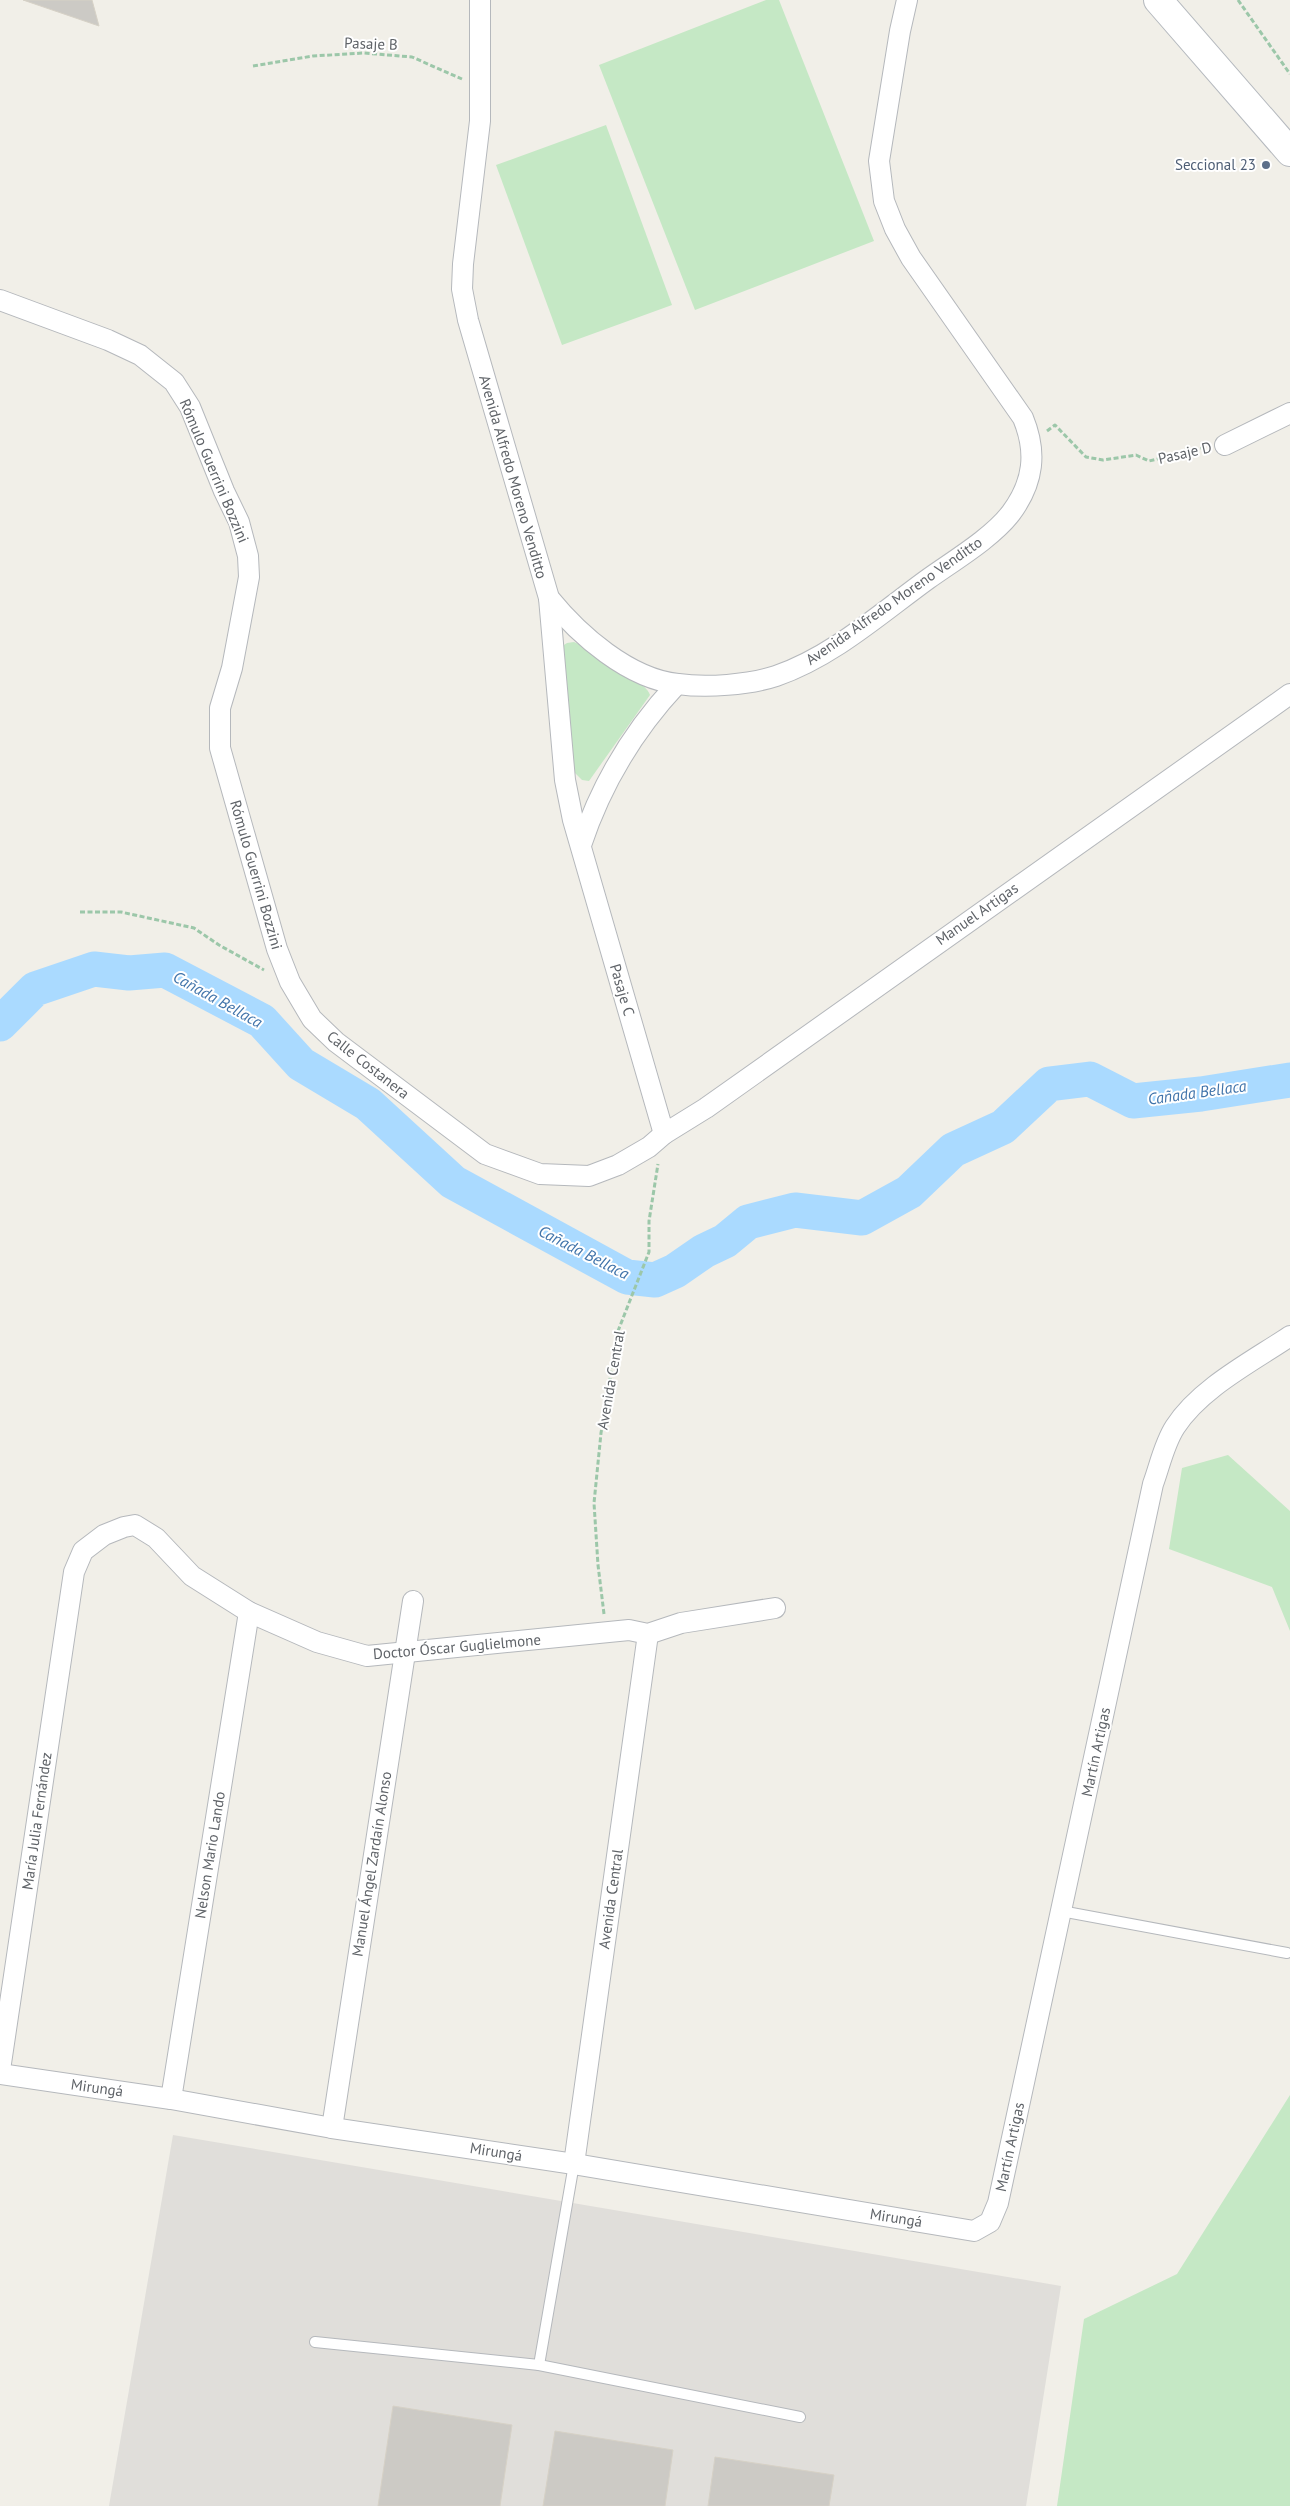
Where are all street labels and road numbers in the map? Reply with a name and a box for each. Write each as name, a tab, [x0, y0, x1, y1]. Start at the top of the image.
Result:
street label: Pasaje B	[344, 33, 398, 54]
street label: Avenida Alfredo Moreno Venditto	[475, 373, 552, 581]
street label: Rómulo Guerrini Bozzini	[176, 396, 253, 546]
street label: Pasaje D	[1156, 437, 1214, 468]
street label: Avenida Alfredo Moreno Venditto	[802, 532, 986, 669]
street label: Rómulo Guerrini Bozzini	[226, 798, 287, 952]
street label: Manuel Artigas	[932, 878, 1022, 949]
street label: Pasaje C	[606, 962, 639, 1018]
street label: Calle Costanera	[323, 1027, 413, 1103]
street label: Avenida Central	[592, 1328, 629, 1431]
street label: Doctor Óscar Guglielmone	[372, 1630, 542, 1663]
street label: Martín Artigas	[1077, 1705, 1114, 1798]
street label: María Julia Fernández	[17, 1751, 56, 1891]
street label: Manuel Ángel Zardaín Alonso	[347, 1770, 396, 1958]
street label: Nelson Mario Lando	[190, 1790, 229, 1920]
street label: Avenida Central	[594, 1847, 627, 1950]
street label: Mirungá	[70, 2074, 125, 2101]
street label: Martín Artigas	[991, 2100, 1028, 2193]
street label: Mirungá	[469, 2138, 524, 2165]
street label: Mirungá	[869, 2204, 924, 2231]

